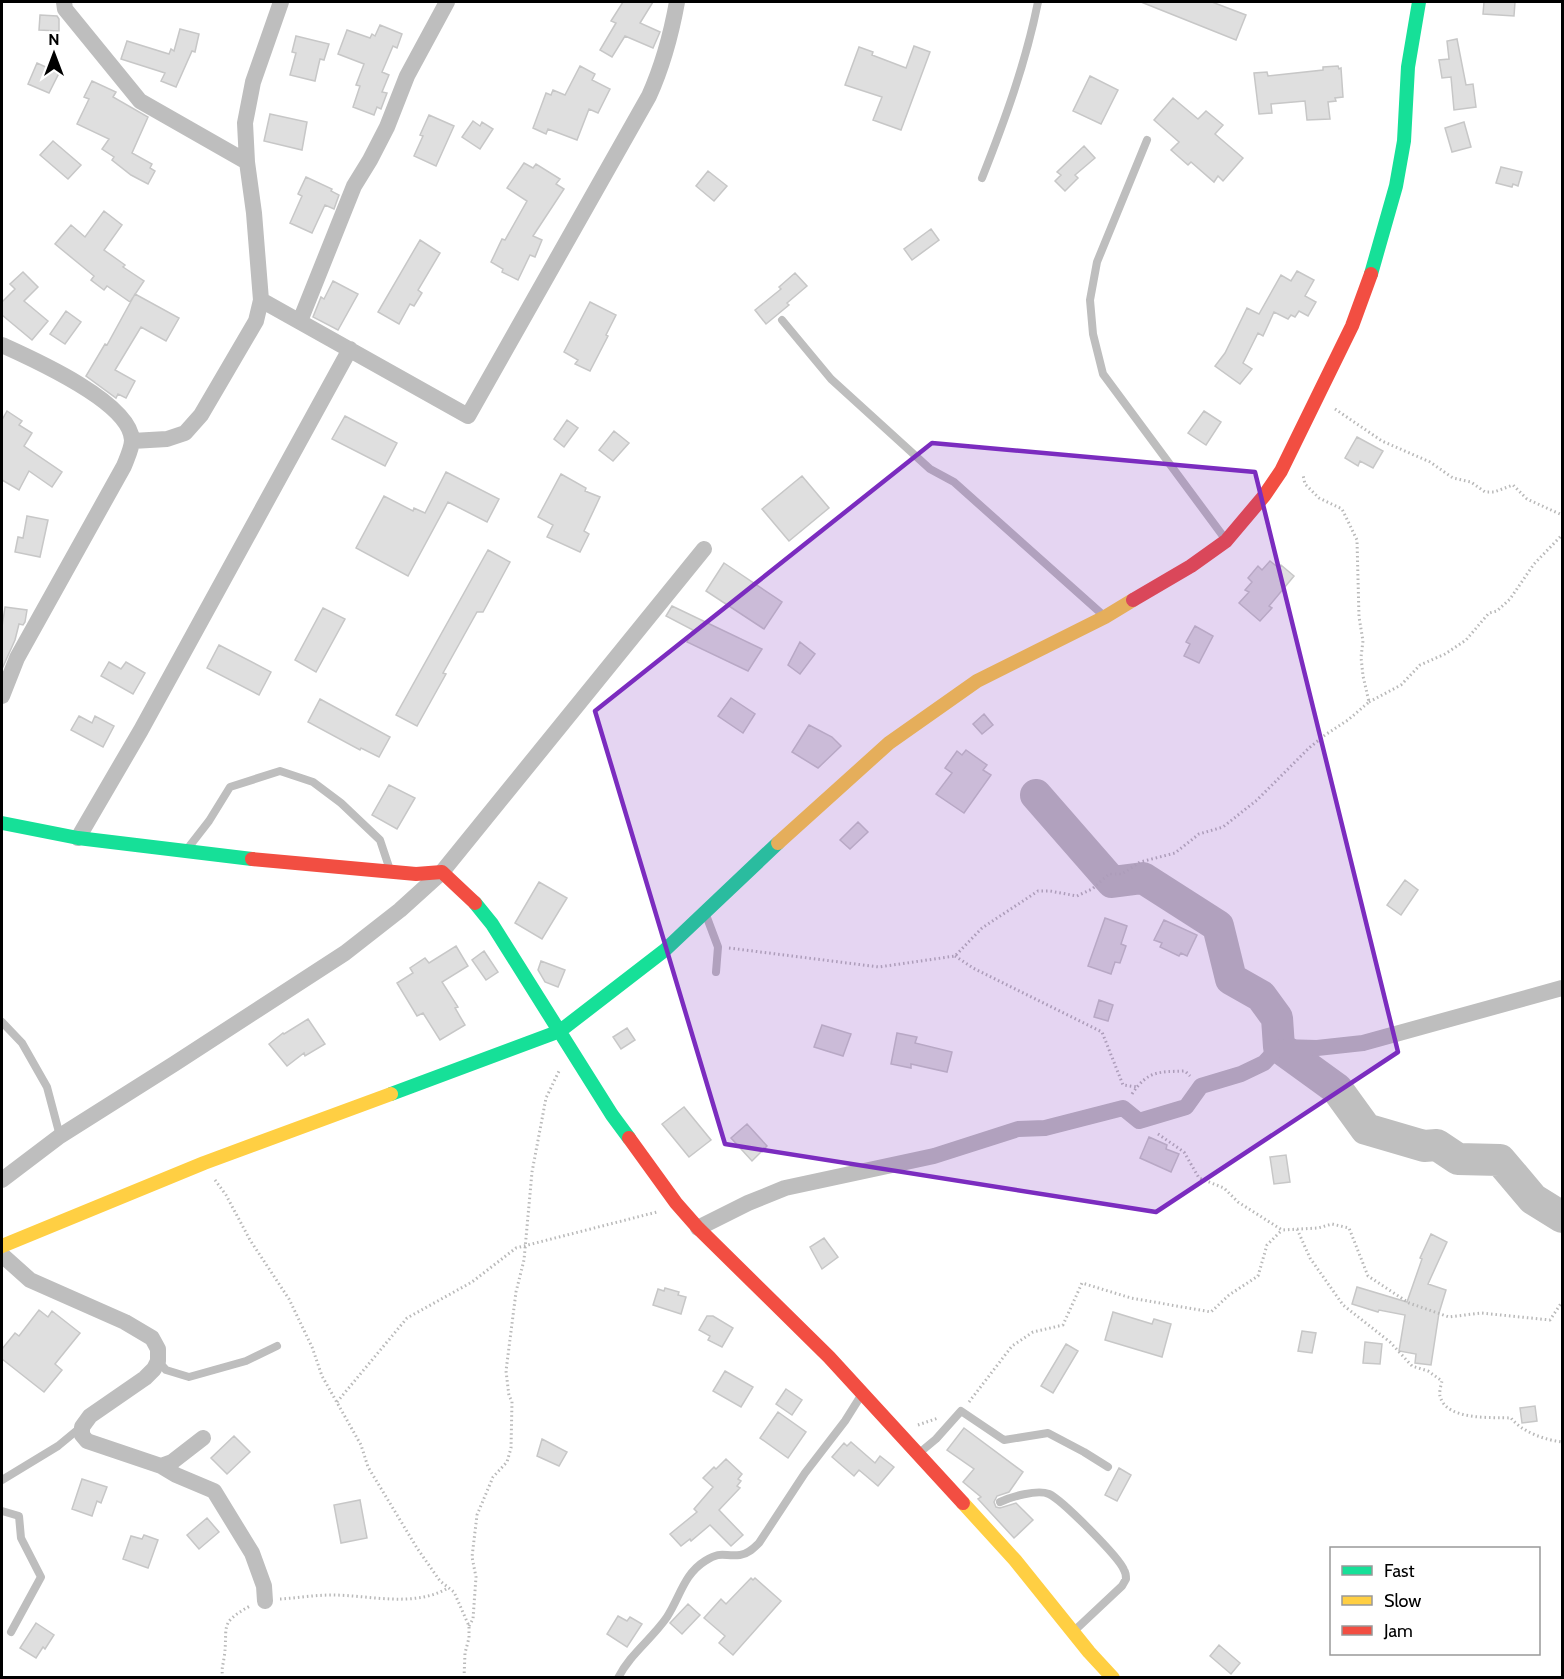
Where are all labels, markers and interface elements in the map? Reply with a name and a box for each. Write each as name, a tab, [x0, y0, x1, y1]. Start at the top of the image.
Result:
north arrow	[24, 24, 84, 84]
text: N	[48, 30, 60, 49]
legend	[1330, 1547, 1540, 1655]
text: Fast	[1384, 1560, 1415, 1582]
text: Slow	[1384, 1590, 1421, 1612]
text: Jam	[1383, 1620, 1413, 1642]

